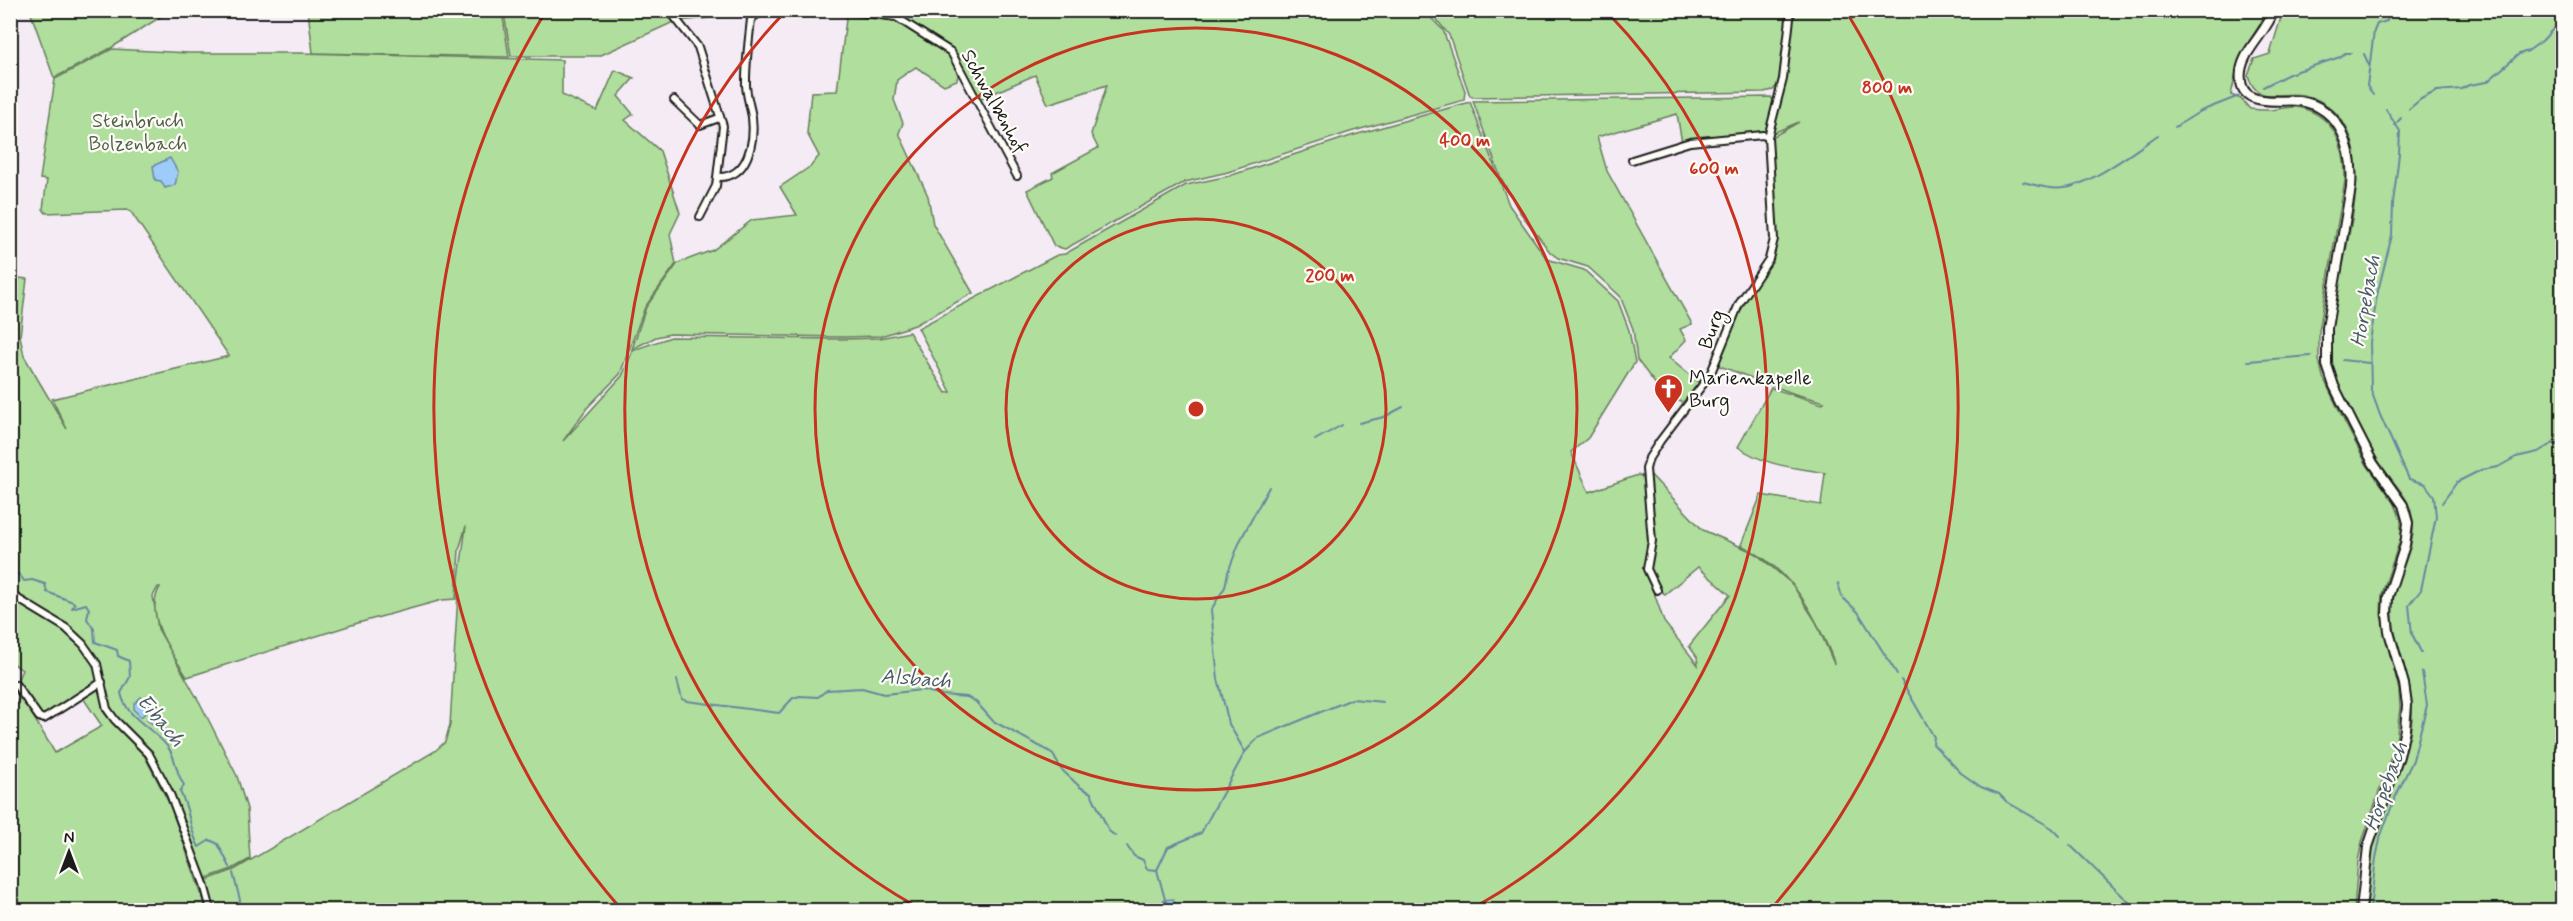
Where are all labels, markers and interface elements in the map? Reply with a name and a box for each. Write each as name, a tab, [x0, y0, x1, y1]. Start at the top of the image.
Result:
street label: Schwalbenhof	[954, 45, 1033, 159]
text: 800 m	[1862, 76, 1912, 100]
park label: Steinbruch Bolzenbach	[89, 108, 187, 158]
text: 400 m	[1440, 129, 1490, 153]
text: 600 m	[1689, 157, 1739, 181]
water label: Horpebach	[2344, 253, 2388, 349]
text: 200 m	[1305, 264, 1355, 288]
street label: Burg	[1693, 306, 1733, 354]
place label: Marienkapelle Burg	[1689, 365, 1812, 416]
church icon: Marienkapelle Burg	[1652, 372, 1684, 414]
centre of rings	[1186, 399, 1206, 419]
water label: Alsbach	[880, 663, 952, 695]
water label: Eibach	[130, 688, 191, 753]
water label: Horpebach	[2357, 738, 2415, 835]
north arrow	[39, 822, 99, 882]
text: N	[64, 828, 74, 849]

